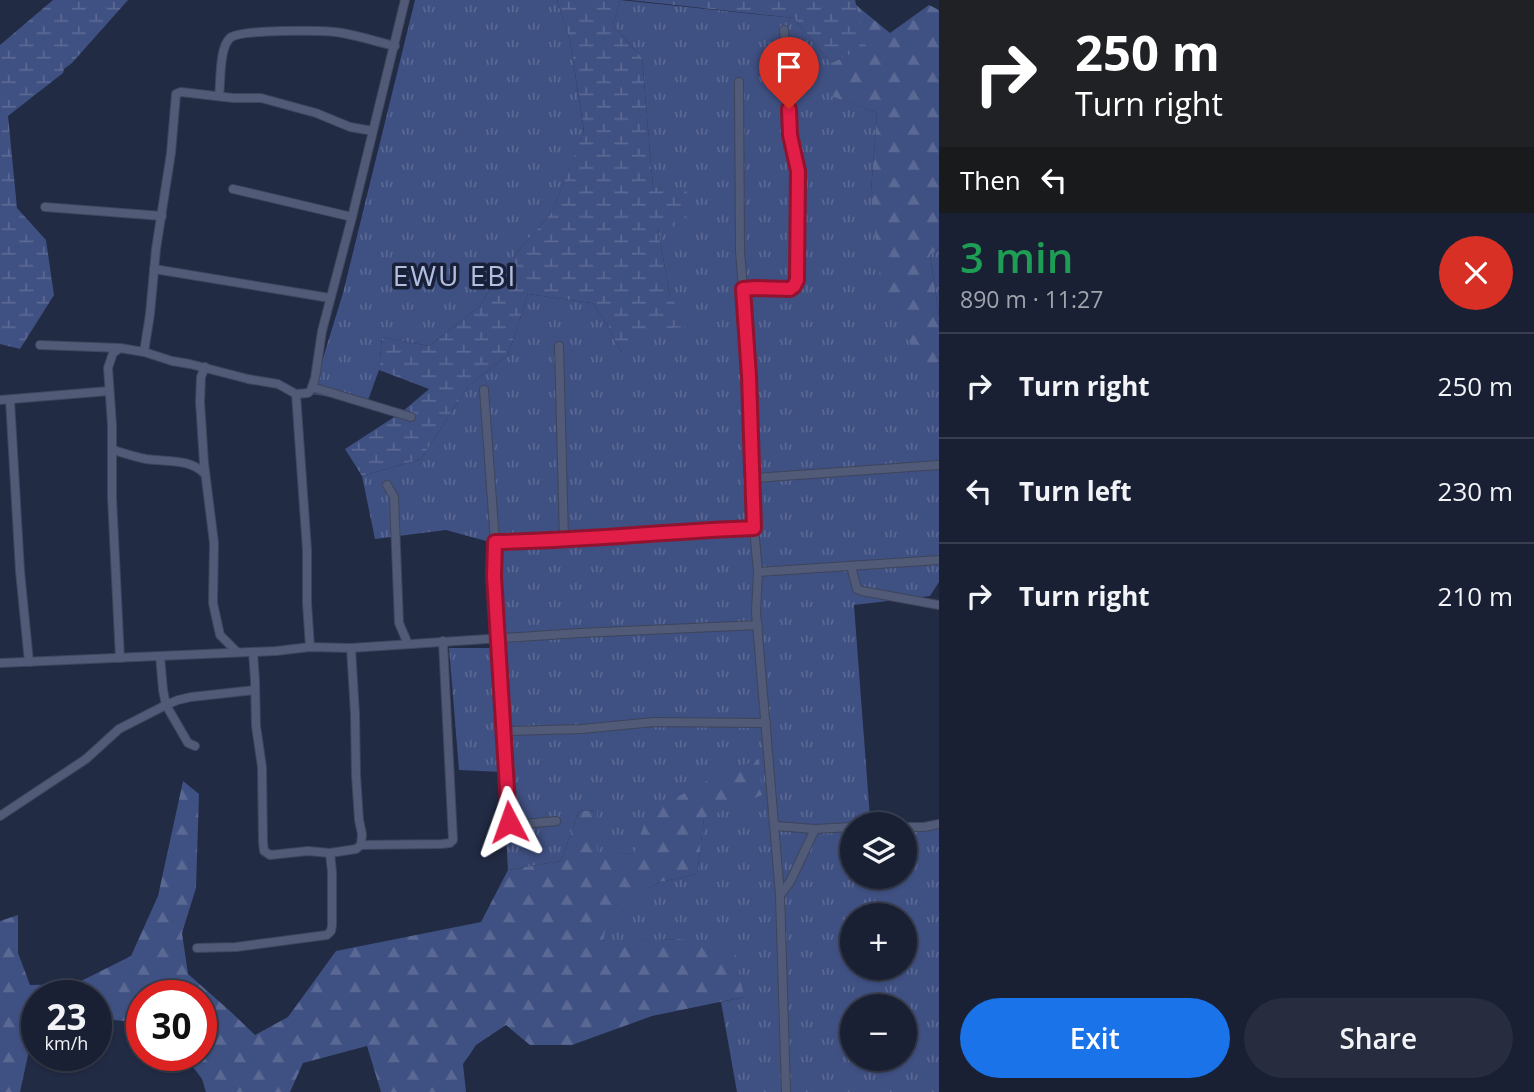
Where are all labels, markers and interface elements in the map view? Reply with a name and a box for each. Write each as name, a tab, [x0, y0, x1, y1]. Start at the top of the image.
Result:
text: 250 m	[1075, 19, 1220, 85]
icon: right	[960, 28, 1051, 119]
pin	[759, 37, 819, 109]
icon: arrive	[770, 48, 808, 86]
text: Turn right	[1075, 82, 1223, 125]
icon: left	[1035, 161, 1073, 199]
text: Then	[960, 162, 1021, 198]
text: 3 min	[960, 228, 1073, 285]
button: close	[1439, 236, 1513, 310]
district label: EWU EBI	[393, 256, 517, 294]
text: 890 m · 11:27	[960, 283, 1103, 315]
icon: right	[960, 367, 998, 405]
text: Turn right	[1019, 368, 1150, 404]
text: 250 m	[1438, 368, 1513, 404]
icon: left	[960, 472, 998, 510]
text: Turn left	[1019, 473, 1131, 509]
text: 230 m	[1438, 473, 1513, 509]
icon: right	[960, 577, 998, 615]
text: Turn right	[1019, 578, 1150, 614]
text: 210 m	[1438, 578, 1513, 614]
position arrow	[472, 785, 546, 859]
map controls	[840, 812, 917, 1071]
button: layers	[840, 812, 917, 889]
button: +	[840, 903, 917, 980]
speed limit sign: 30	[126, 980, 217, 1071]
text: 23	[46, 993, 87, 1040]
button: −	[840, 994, 917, 1071]
button: Exit	[960, 998, 1230, 1078]
button: Share	[1244, 998, 1513, 1078]
text: km/h	[45, 1031, 88, 1055]

